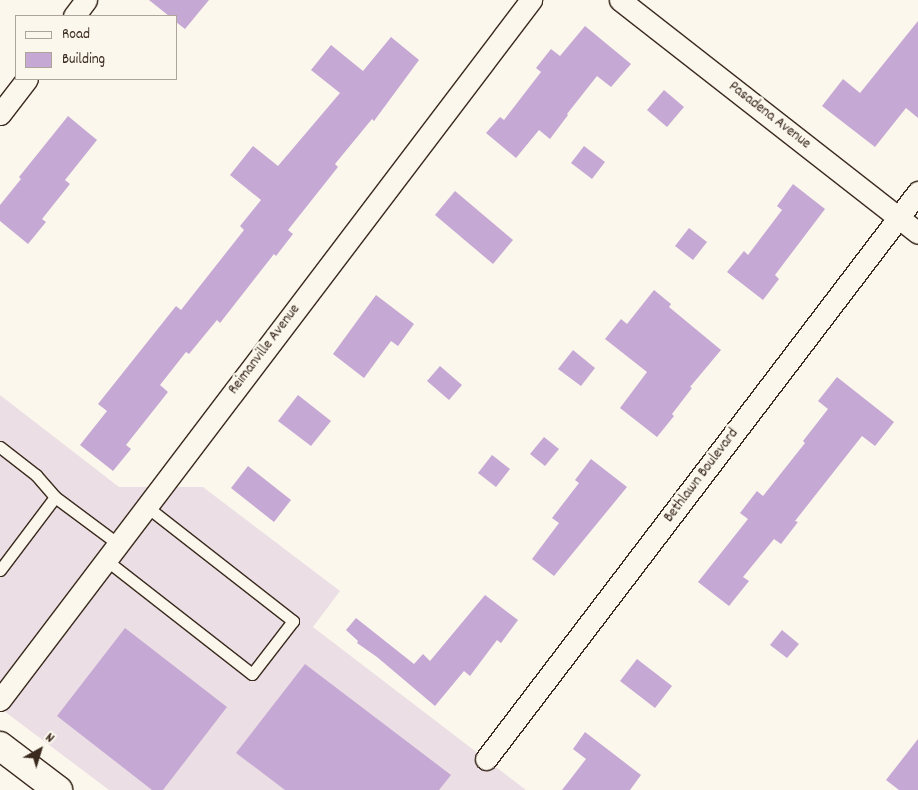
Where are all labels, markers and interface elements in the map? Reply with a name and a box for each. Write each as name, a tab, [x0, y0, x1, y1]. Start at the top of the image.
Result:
legend	[15, 15, 178, 80]
text: Road	[62, 24, 90, 46]
text: Building	[62, 49, 105, 71]
street label: Pasadena Avenue	[724, 78, 814, 154]
street label: Reimanville Avenue	[225, 301, 305, 399]
street label: Bethlawn Boulevard	[661, 425, 743, 527]
north arrow	[15, 725, 65, 775]
text: N	[40, 728, 58, 748]

